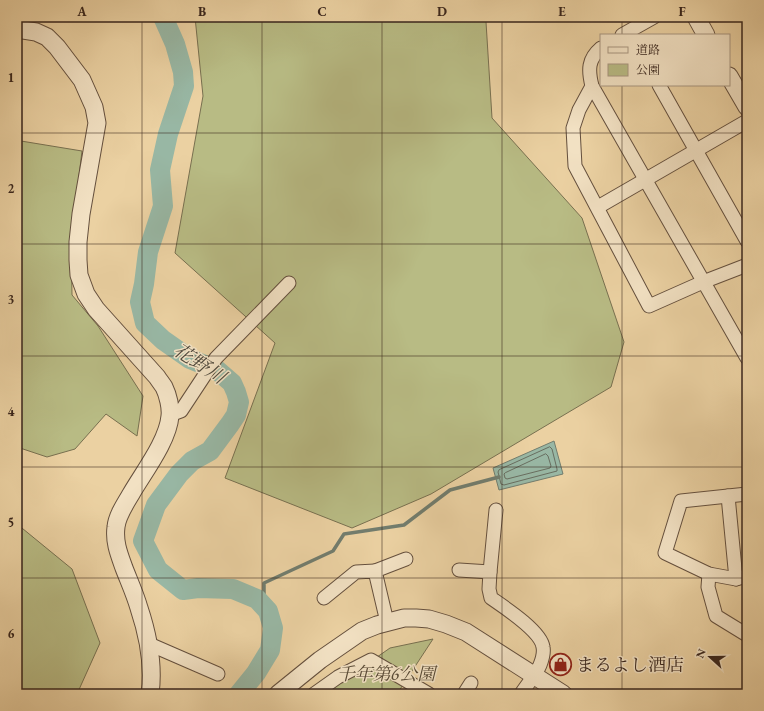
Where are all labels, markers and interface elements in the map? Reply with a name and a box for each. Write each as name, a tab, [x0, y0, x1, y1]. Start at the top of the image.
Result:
text: A	[76, 3, 87, 20]
text: B	[198, 3, 206, 20]
text: C	[317, 3, 327, 20]
text: D	[437, 3, 447, 20]
text: E	[558, 3, 566, 20]
text: F	[678, 3, 686, 20]
legend	[600, 34, 730, 86]
text: 道路	[636, 42, 660, 58]
text: 公園	[636, 62, 660, 78]
text: 1	[8, 69, 15, 86]
text: 2	[8, 180, 15, 197]
text: 3	[8, 291, 15, 308]
water label: 花野川	[169, 337, 232, 391]
text: 4	[8, 403, 15, 420]
text: 5	[8, 514, 14, 531]
text: 6	[8, 625, 15, 642]
north arrow	[690, 637, 730, 677]
text: N	[693, 647, 709, 660]
shop icon: まるよし酒店	[547, 652, 573, 678]
place label: まるよし酒店	[576, 653, 684, 676]
park label: 千年第6公園	[337, 662, 438, 685]

